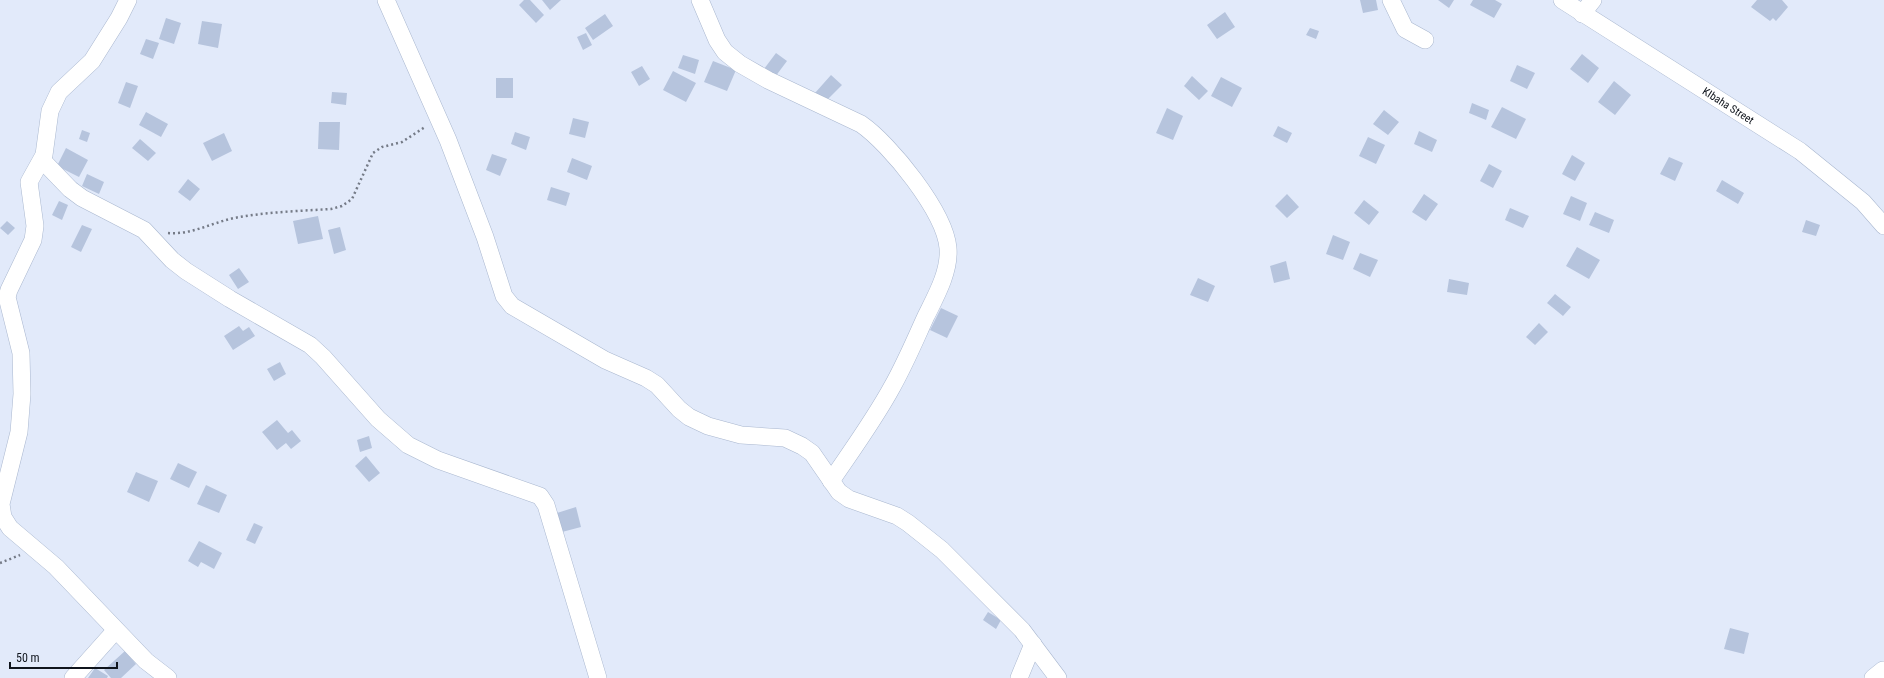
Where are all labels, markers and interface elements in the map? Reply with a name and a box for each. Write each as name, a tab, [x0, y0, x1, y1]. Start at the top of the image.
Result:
street label: KIbaha Street	[1700, 84, 1756, 127]
scale bar	[10, 644, 117, 670]
text: 50 m	[16, 651, 40, 665]

